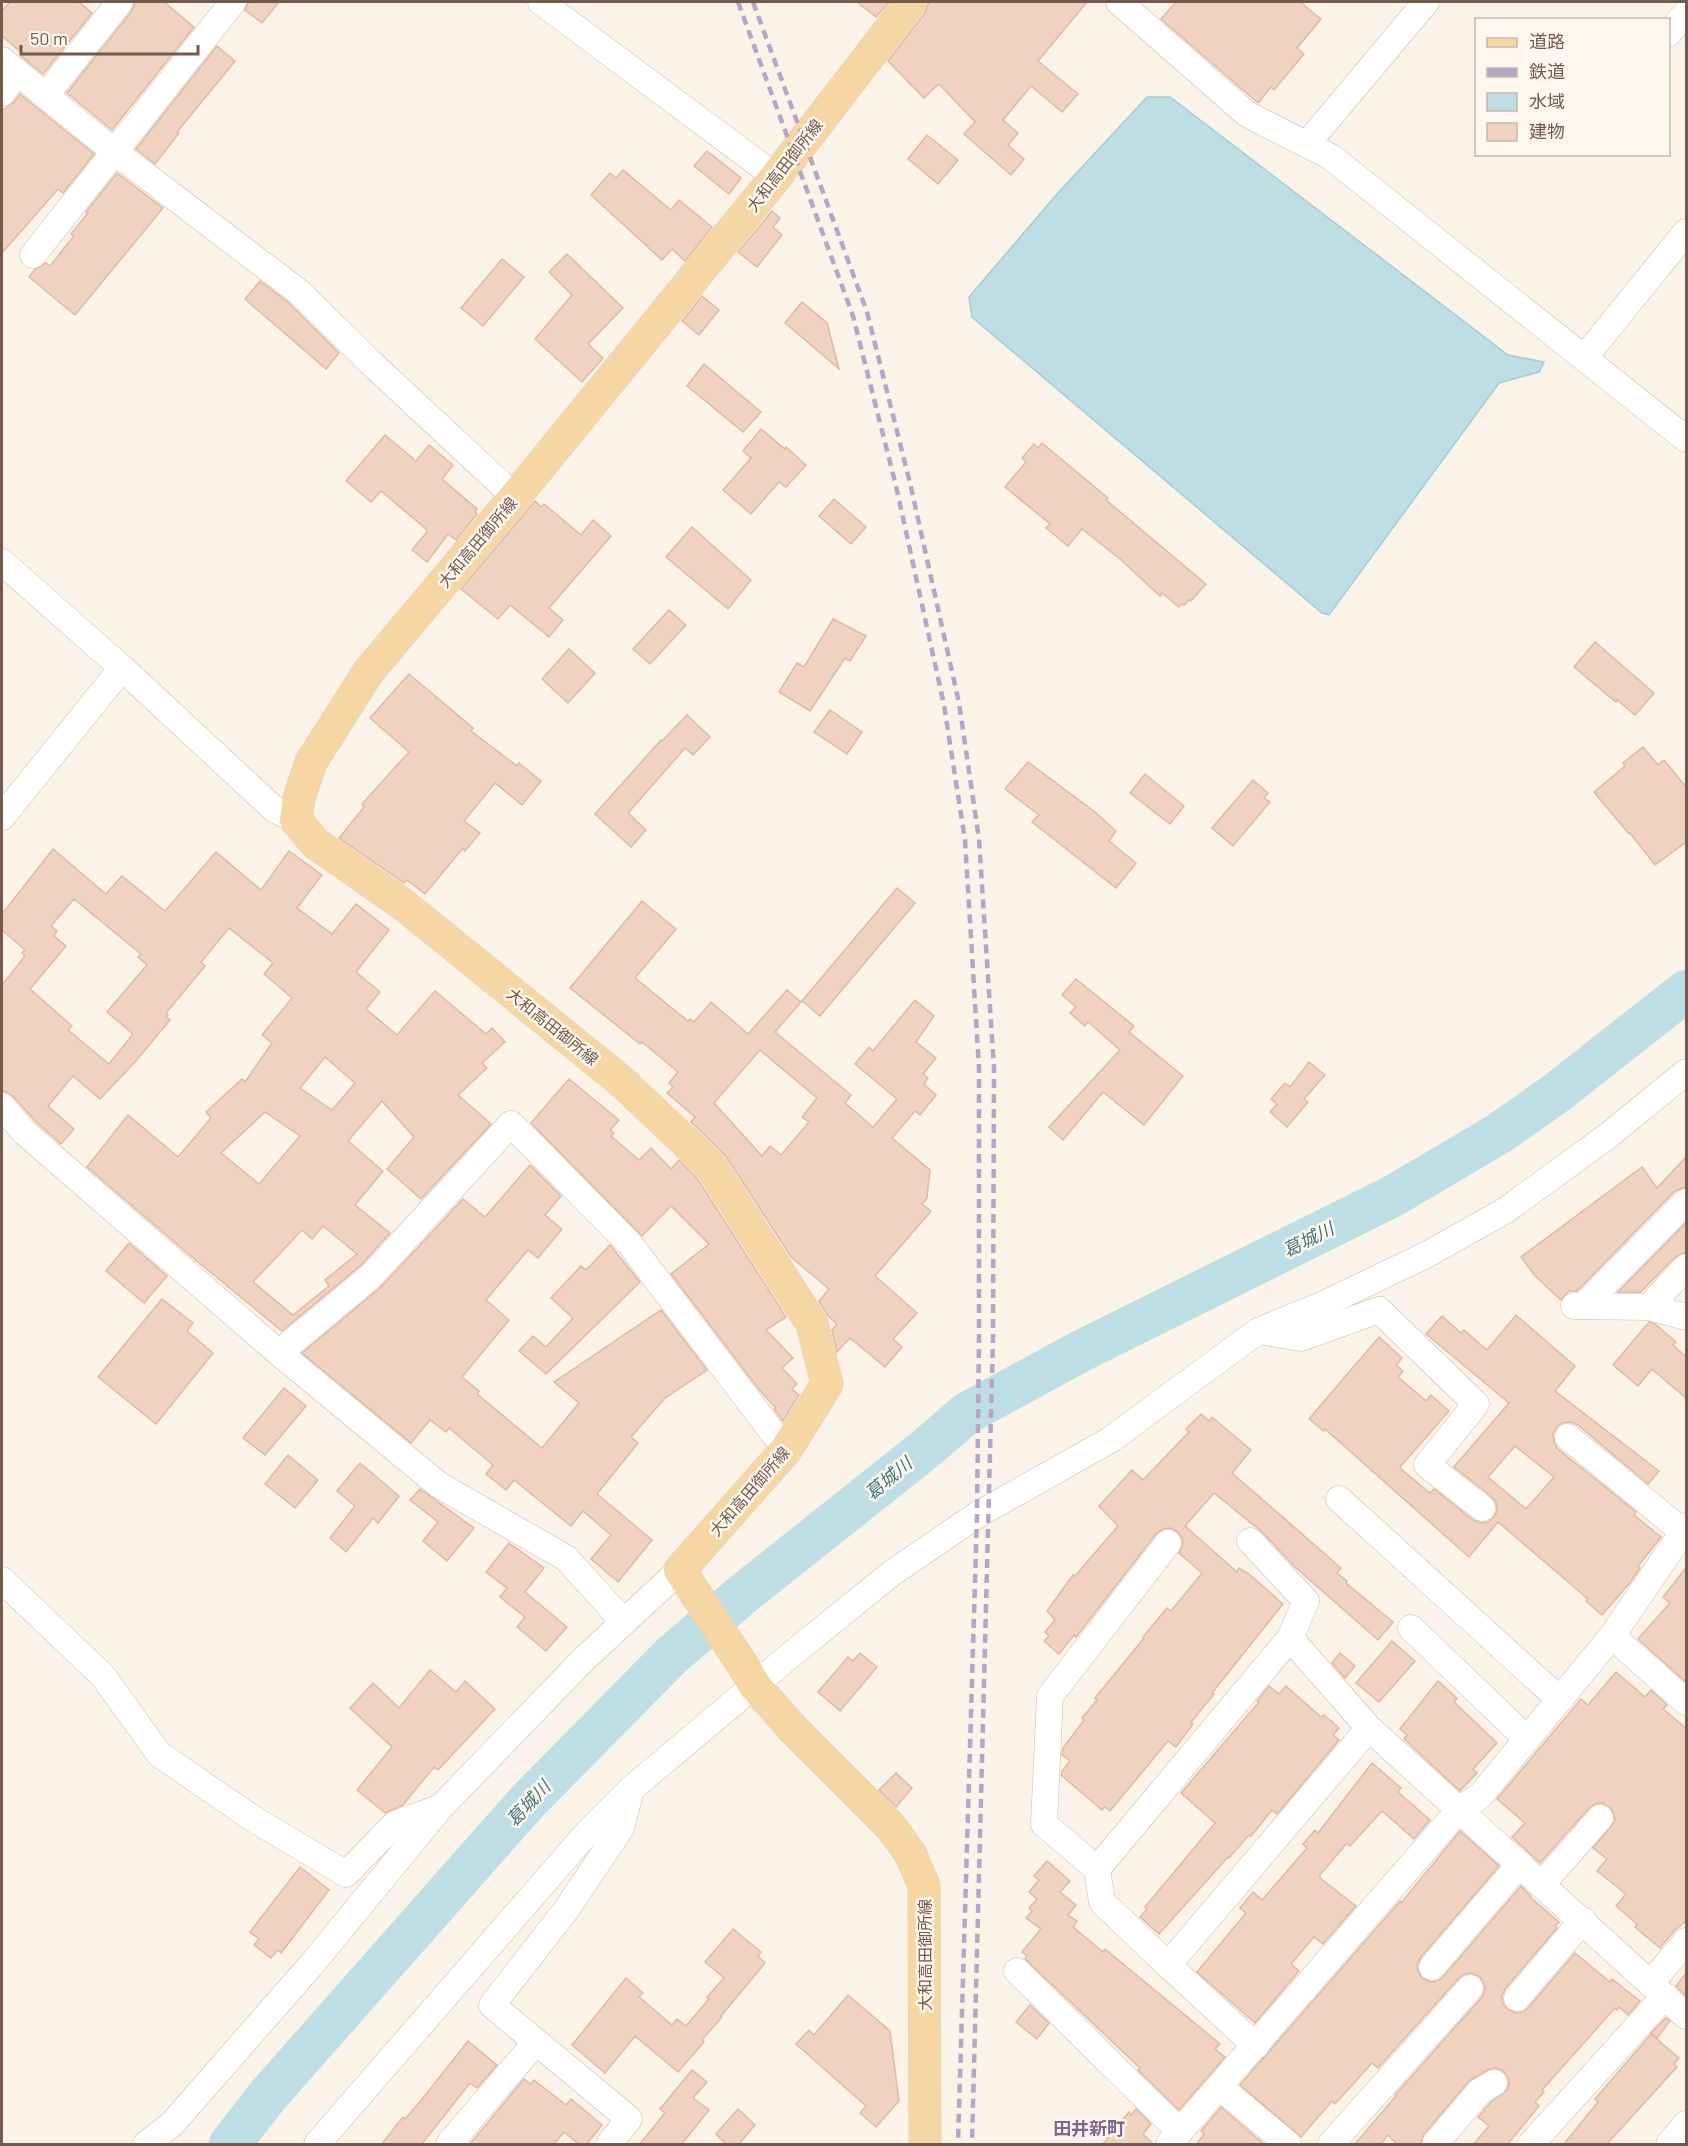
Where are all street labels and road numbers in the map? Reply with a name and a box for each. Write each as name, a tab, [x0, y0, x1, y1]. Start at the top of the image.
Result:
street label: 大和高田御所線	[742, 115, 826, 215]
street label: 大和高田御所線	[434, 493, 520, 591]
street label: 大和高田御所線	[503, 983, 603, 1069]
street label: 大和高田御所線	[705, 1442, 793, 1540]
street label: 大和高田御所線	[915, 1899, 934, 2011]

